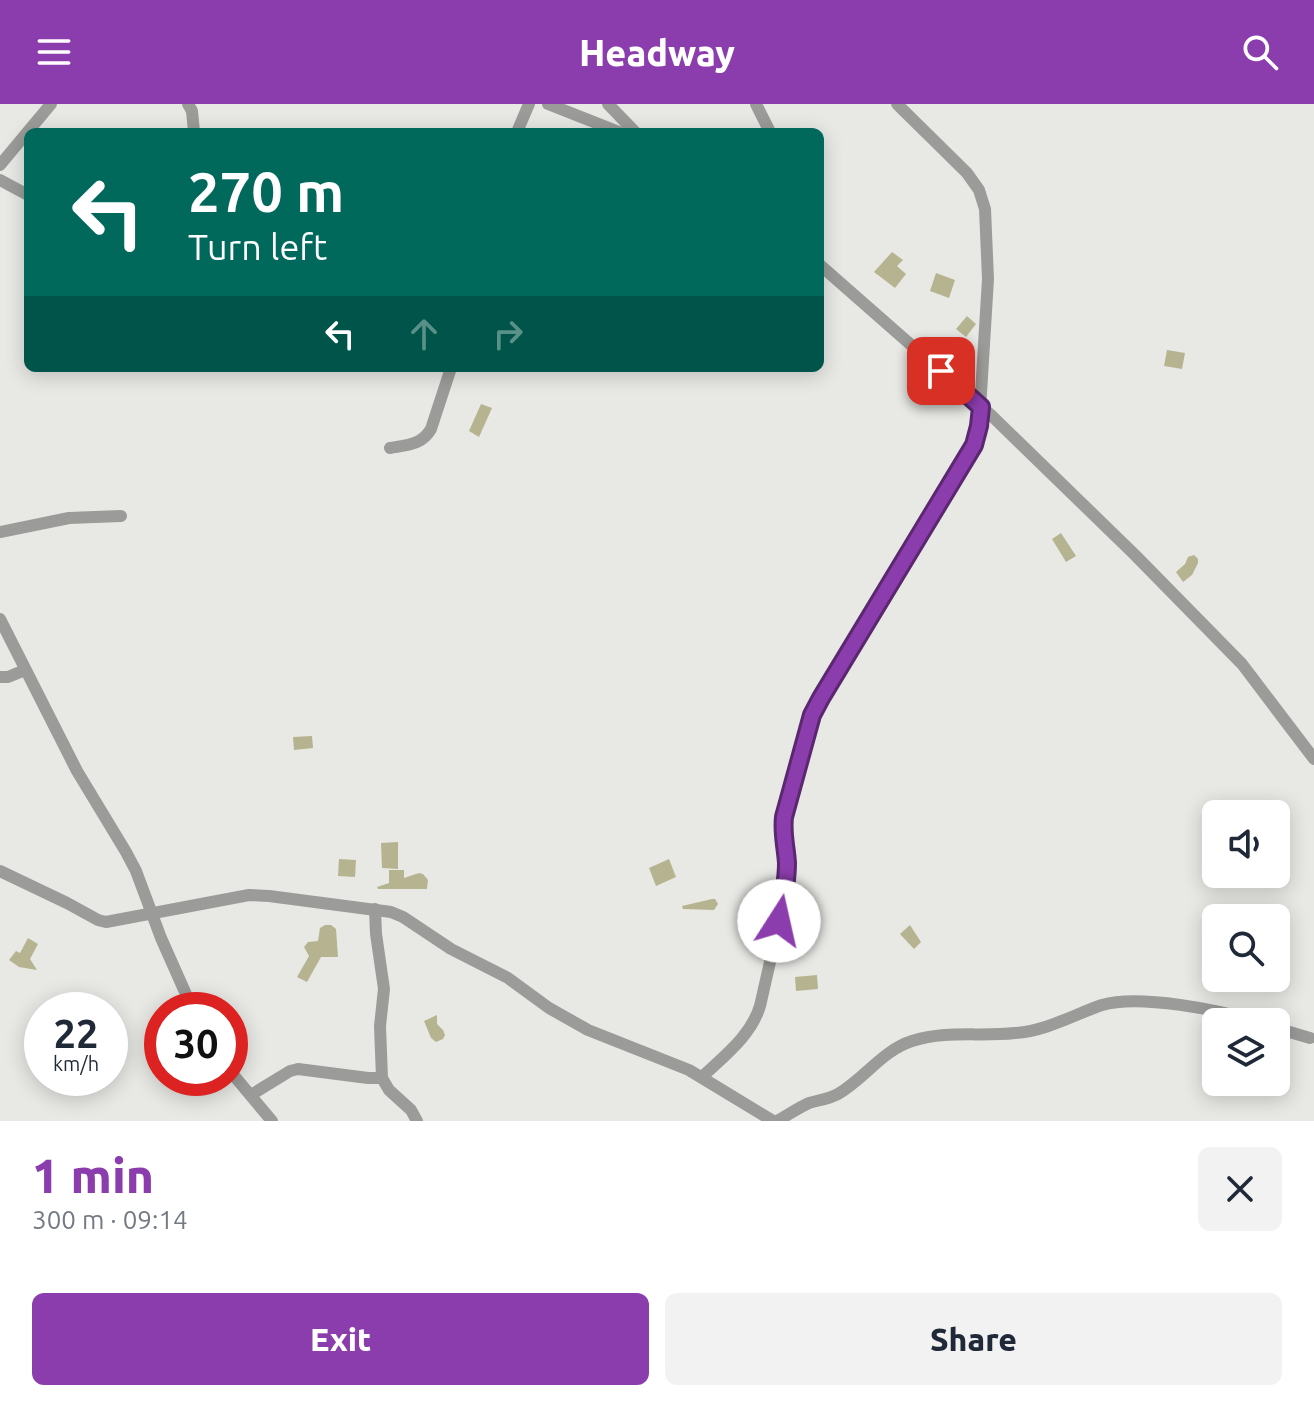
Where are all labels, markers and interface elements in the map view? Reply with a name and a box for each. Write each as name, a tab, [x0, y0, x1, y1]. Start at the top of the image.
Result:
icon: menu	[32, 30, 76, 74]
icon: search	[1238, 30, 1282, 74]
text: Headway	[579, 32, 735, 73]
icon: left	[56, 160, 160, 264]
text: 270 m	[188, 160, 344, 223]
text: Turn left	[188, 226, 327, 267]
icon: left	[318, 312, 362, 356]
icon: ahead	[402, 312, 446, 356]
icon: right	[486, 312, 530, 356]
pin	[907, 337, 975, 405]
icon: arrive	[919, 349, 963, 393]
map controls	[1202, 800, 1290, 1096]
button: sound	[1202, 800, 1290, 888]
position arrow	[737, 879, 821, 963]
button: search	[1202, 904, 1290, 992]
speed limit sign: 30	[144, 992, 248, 1096]
button: layers	[1202, 1008, 1290, 1096]
text: 22	[53, 1011, 99, 1056]
text: km/h	[53, 1052, 99, 1075]
button: close	[1198, 1147, 1282, 1231]
text: 1 min	[32, 1148, 154, 1202]
text: 300 m · 09:14	[32, 1205, 188, 1234]
button: Exit	[32, 1293, 649, 1385]
button: Share	[665, 1293, 1282, 1385]

